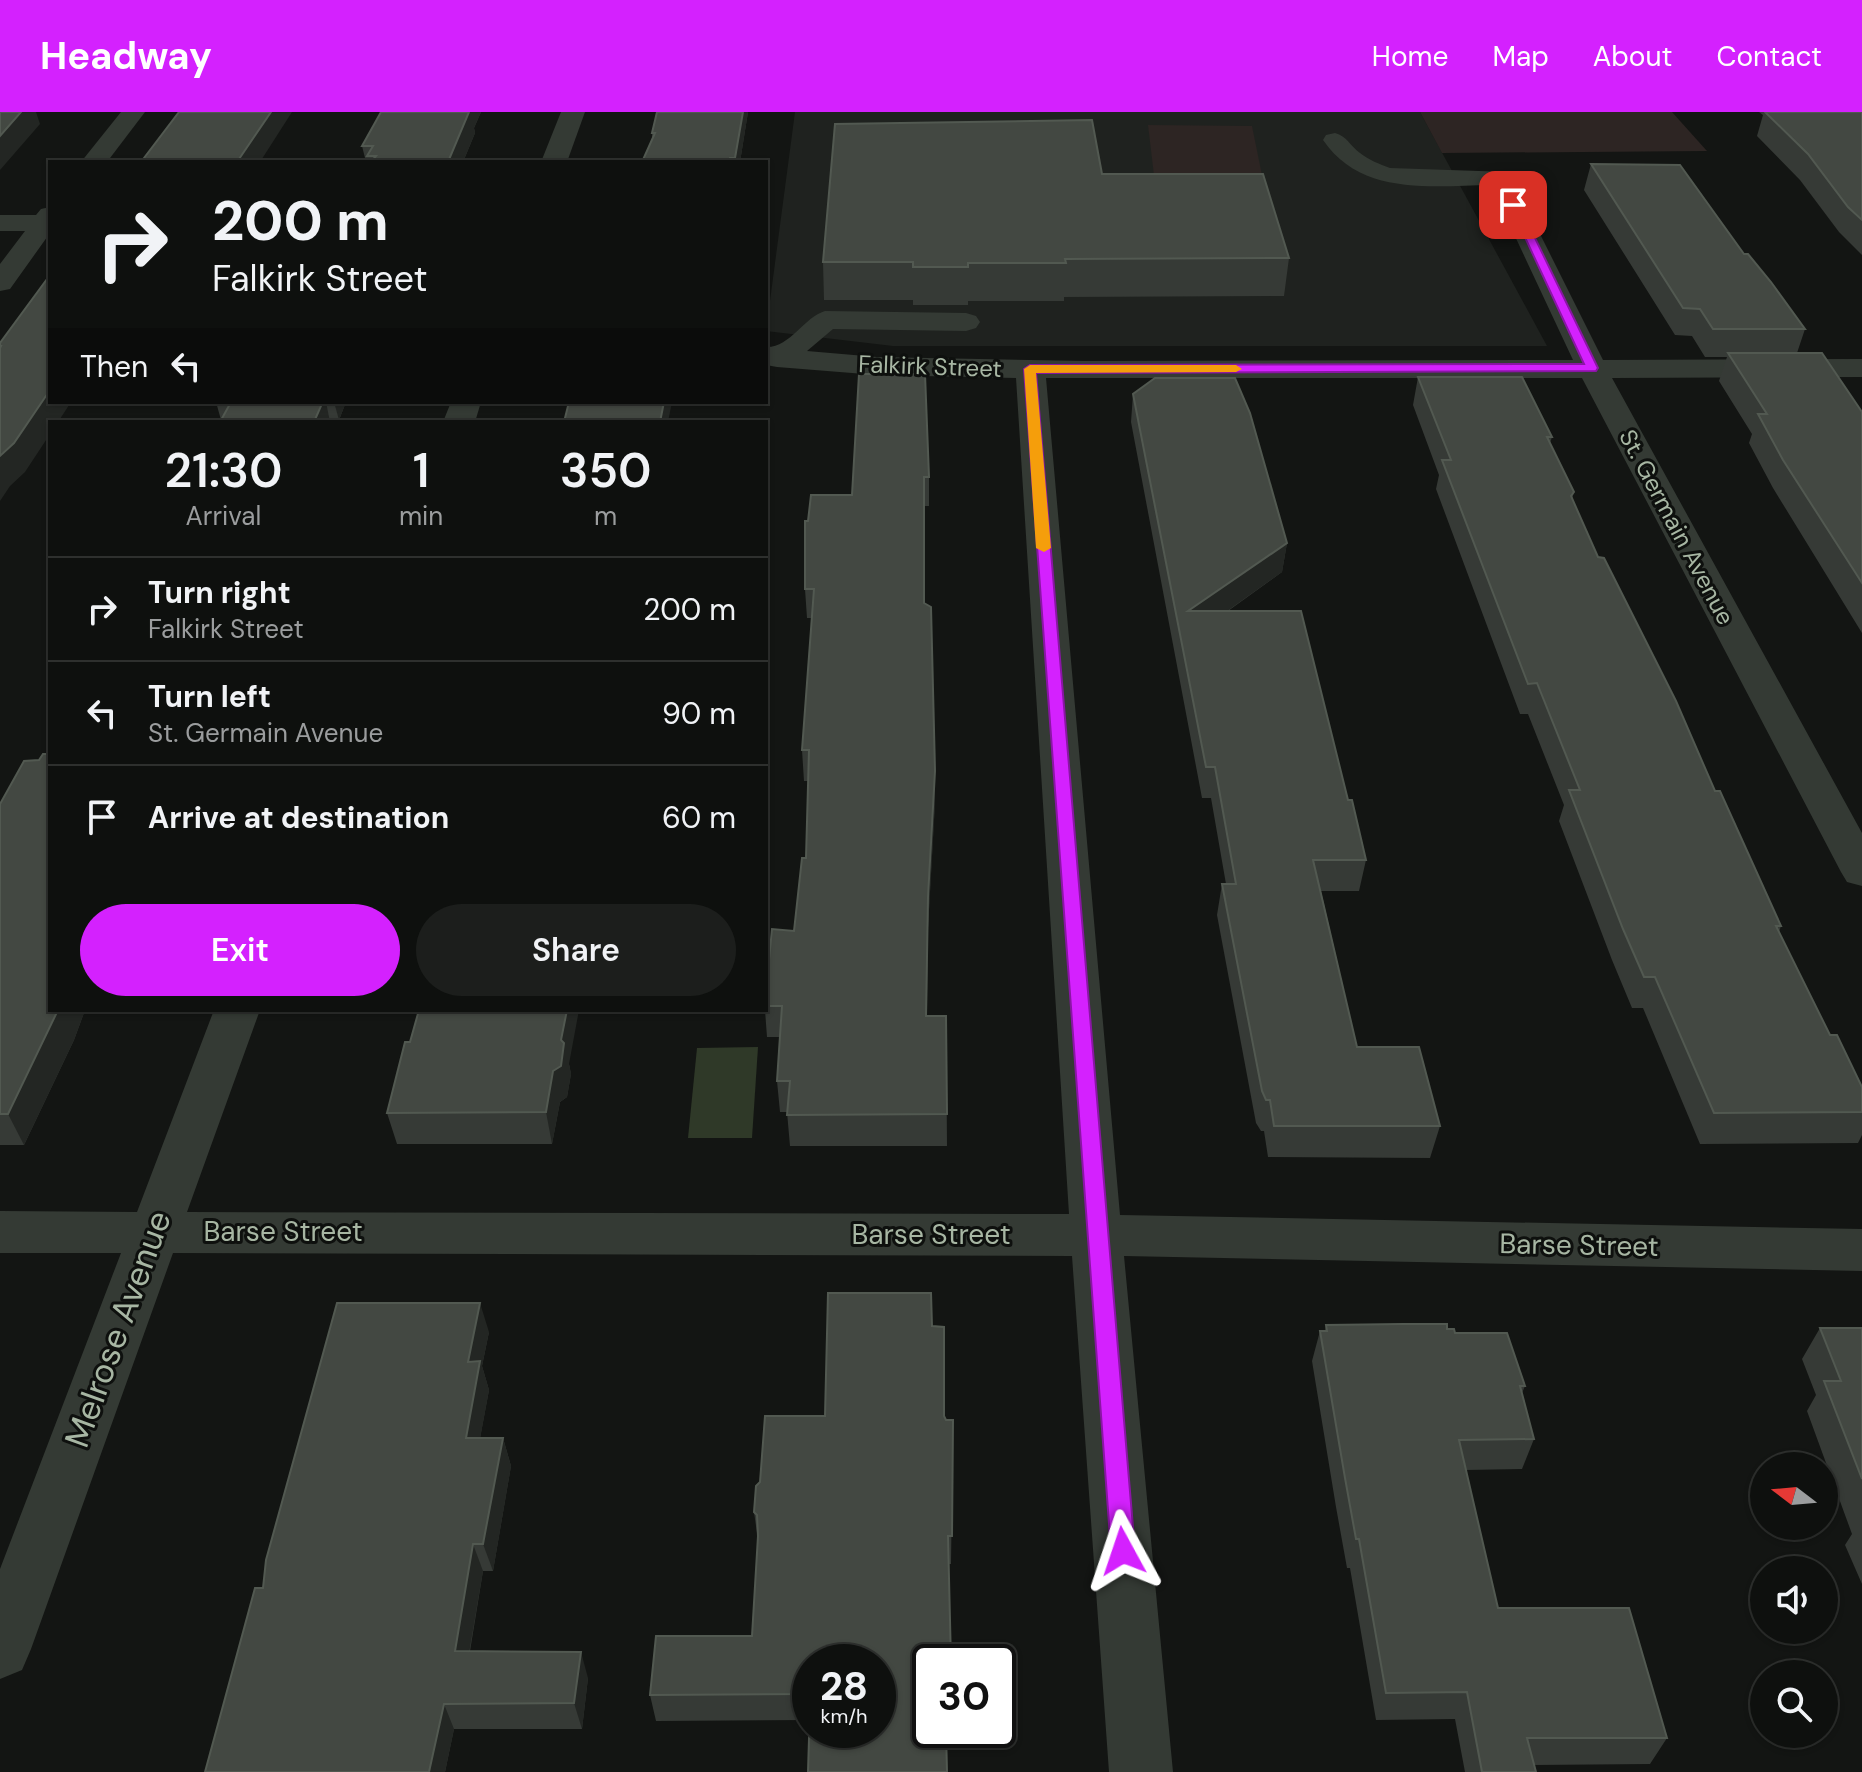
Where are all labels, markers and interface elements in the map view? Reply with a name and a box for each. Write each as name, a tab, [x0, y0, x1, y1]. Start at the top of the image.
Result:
text: Headway	[40, 31, 212, 81]
text: Home	[1372, 38, 1448, 75]
text: Map	[1492, 38, 1549, 75]
text: About	[1593, 38, 1672, 75]
text: Contact	[1716, 38, 1822, 75]
pin	[1479, 171, 1547, 239]
icon: arrive	[1491, 183, 1535, 227]
text: 200 m	[212, 184, 389, 257]
icon: right	[80, 192, 184, 296]
text: Falkirk Street	[212, 255, 428, 302]
icon: left	[164, 344, 208, 388]
text: Then	[80, 347, 148, 386]
street label: Falkirk Street	[858, 348, 1002, 384]
street label: St. Germain Avenue	[1612, 424, 1742, 630]
text: 21:30	[164, 439, 283, 502]
text: 1	[413, 439, 429, 502]
text: 350	[560, 439, 652, 502]
text: Arrival	[186, 499, 261, 533]
text: min	[399, 499, 443, 533]
text: m	[594, 499, 617, 533]
text: Turn right	[148, 573, 291, 612]
icon: right	[80, 587, 124, 631]
text: 200 m	[643, 590, 736, 629]
text: Falkirk Street	[148, 612, 304, 646]
text: Turn left	[148, 677, 271, 716]
icon: left	[80, 691, 124, 735]
text: 90 m	[662, 694, 736, 733]
text: St. Germain Avenue	[148, 716, 383, 750]
icon: arrive	[80, 795, 124, 839]
text: Arrive at destination	[148, 798, 449, 837]
text: 60 m	[662, 798, 736, 837]
button: Exit	[80, 904, 400, 996]
button: Share	[416, 904, 736, 996]
street label: Melrose Avenue	[54, 1205, 182, 1453]
street label: Barse Street	[203, 1213, 363, 1250]
street label: Barse Street	[851, 1216, 1011, 1253]
street label: Barse Street	[1499, 1225, 1659, 1265]
north arrow	[1750, 1452, 1838, 1540]
map controls	[1750, 1452, 1838, 1748]
position arrow	[1081, 1509, 1165, 1593]
button: sound	[1750, 1556, 1838, 1644]
speed limit sign: 30	[912, 1644, 1016, 1748]
text: 28	[820, 1660, 868, 1712]
button: search	[1750, 1660, 1838, 1748]
text: km/h	[820, 1703, 868, 1729]

